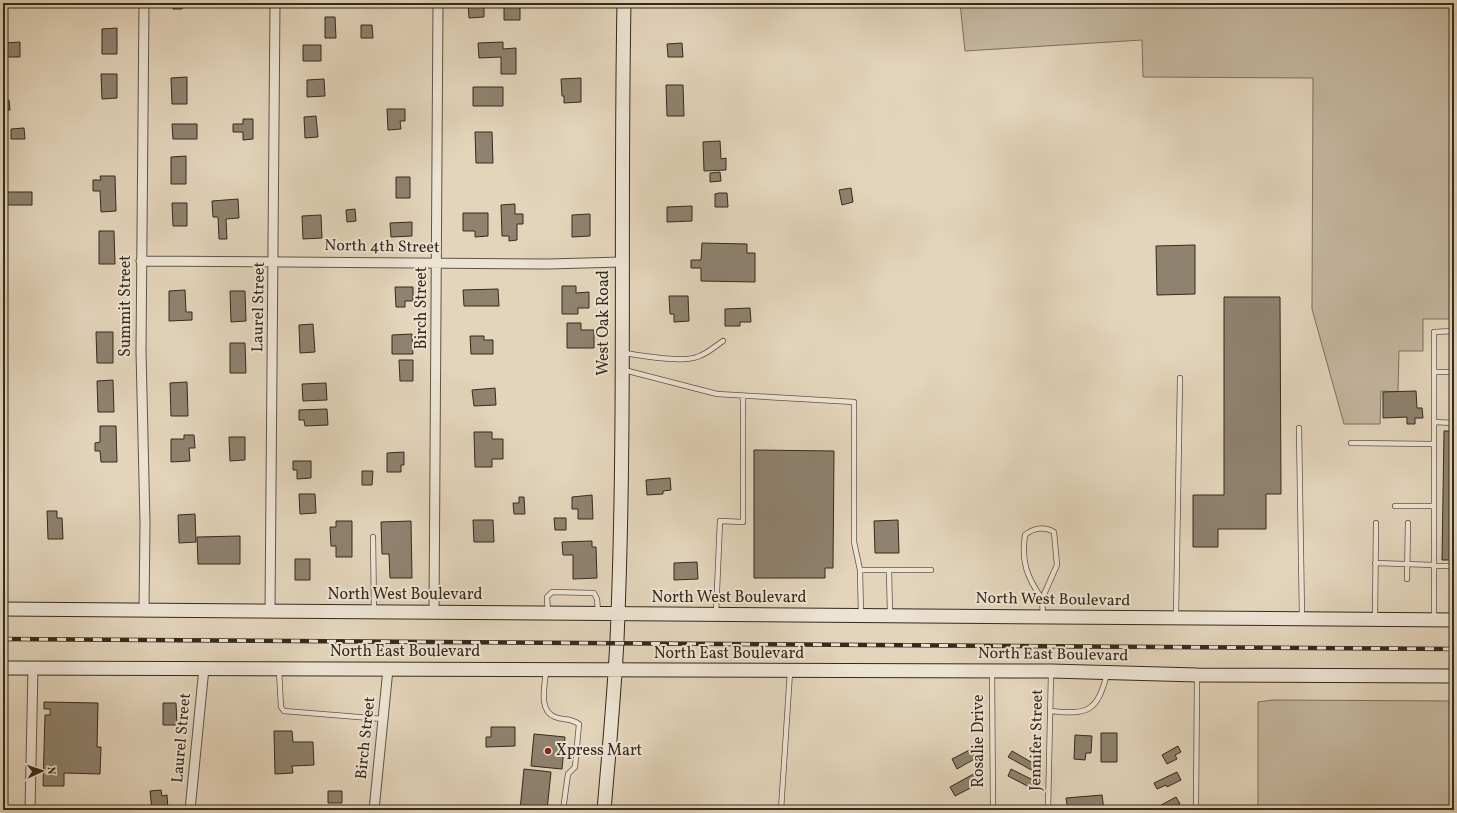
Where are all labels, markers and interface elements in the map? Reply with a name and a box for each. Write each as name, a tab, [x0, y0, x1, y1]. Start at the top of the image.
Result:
street label: North 4th Street	[324, 235, 440, 259]
street label: Summit Street	[115, 255, 137, 357]
street label: Laurel Street	[247, 261, 271, 352]
street label: Birch Street	[411, 266, 433, 349]
street label: West Oak Road	[593, 270, 615, 376]
street label: North West Boulevard	[328, 584, 482, 606]
street label: North West Boulevard	[652, 587, 806, 609]
street label: North West Boulevard	[975, 588, 1131, 612]
street label: North East Boulevard	[330, 641, 480, 663]
street label: North East Boulevard	[654, 643, 804, 665]
street label: North East Boulevard	[978, 643, 1128, 667]
street label: Jennifer Street	[1025, 689, 1049, 791]
street label: Laurel Street	[167, 692, 197, 784]
street label: Rosalie Drive	[968, 694, 990, 788]
street label: Birch Street	[351, 695, 381, 780]
place label: Xpress Mart	[556, 740, 643, 762]
marker: Xpress Mart	[543, 746, 553, 756]
north arrow	[22, 751, 62, 791]
text: N	[43, 766, 58, 775]

